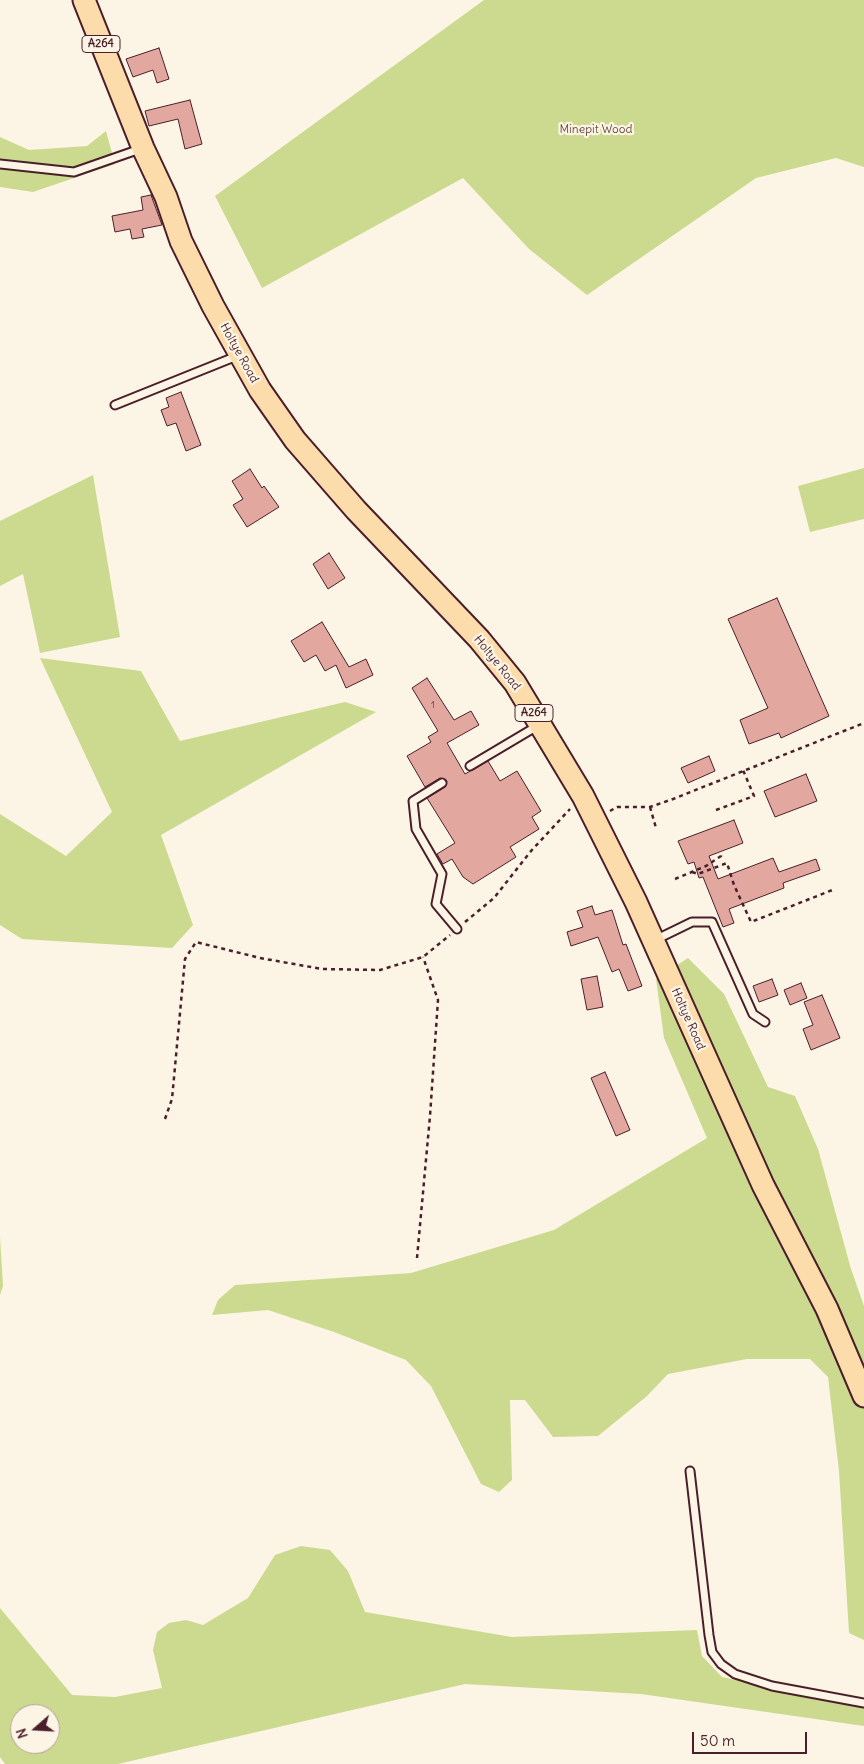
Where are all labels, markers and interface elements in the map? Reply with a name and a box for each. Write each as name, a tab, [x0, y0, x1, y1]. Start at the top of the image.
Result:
road number: A264	[82, 36, 120, 52]
park label: Minepit Wood	[559, 123, 633, 137]
street label: Holtye Road	[217, 320, 261, 386]
street label: Holtye Road	[471, 633, 523, 693]
house number: 1	[431, 699, 435, 711]
road number: A264	[515, 704, 553, 721]
street label: Holtye Road	[668, 986, 708, 1052]
north arrow	[10, 1704, 60, 1754]
scale bar	[694, 1722, 809, 1754]
text: N	[12, 1726, 32, 1741]
text: 50 m	[700, 1731, 735, 1750]

